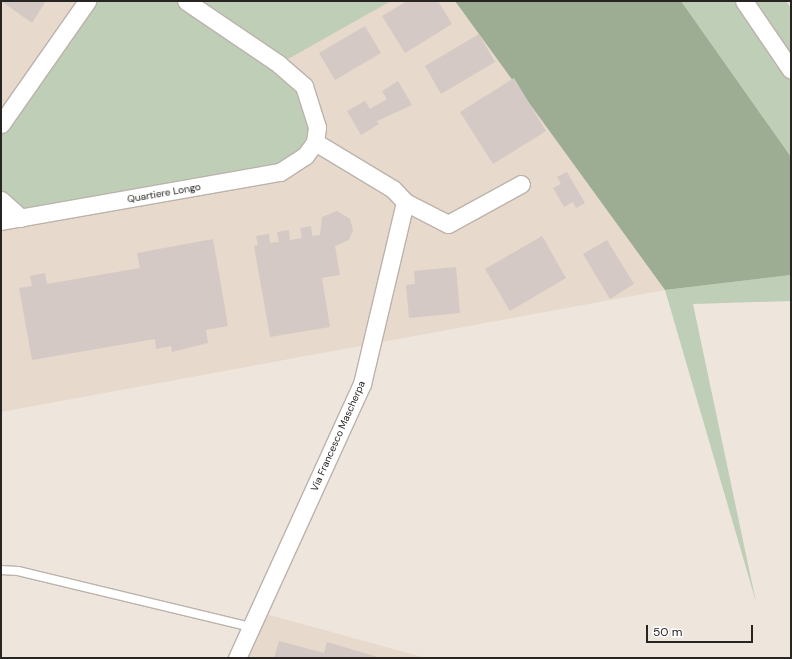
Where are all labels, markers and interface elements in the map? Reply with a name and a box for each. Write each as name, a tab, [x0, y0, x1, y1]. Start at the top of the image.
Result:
street label: Quartiere Longo	[126, 181, 202, 205]
street label: Via Francesco Mascherpa	[308, 379, 368, 493]
scale bar	[648, 617, 755, 643]
text: 50 m	[653, 624, 682, 640]

